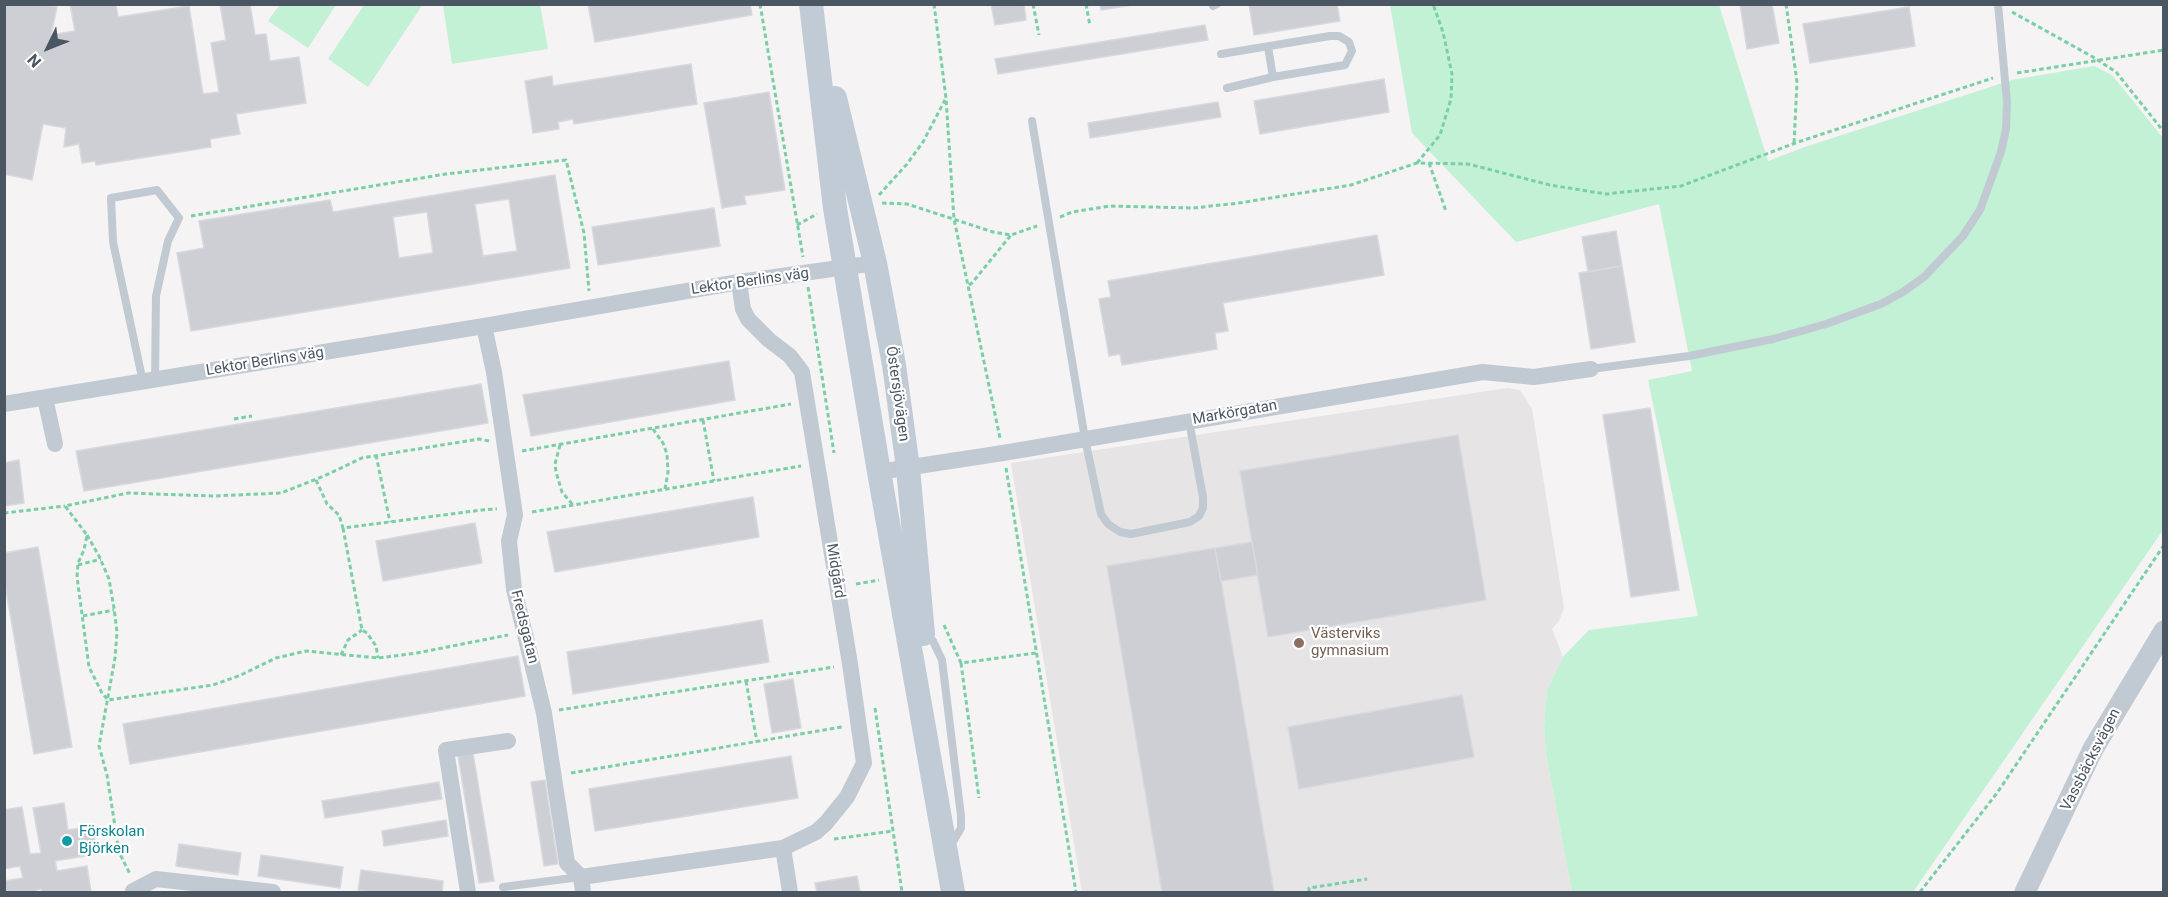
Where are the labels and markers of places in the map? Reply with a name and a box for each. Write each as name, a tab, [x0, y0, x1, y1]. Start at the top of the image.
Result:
place label: Västerviks gymnasium	[1311, 625, 1389, 660]
marker: Västerviks gymnasium	[1292, 636, 1306, 650]
place label: Förskolan Björken	[79, 823, 145, 858]
marker: Förskolan Björken	[60, 834, 74, 848]

